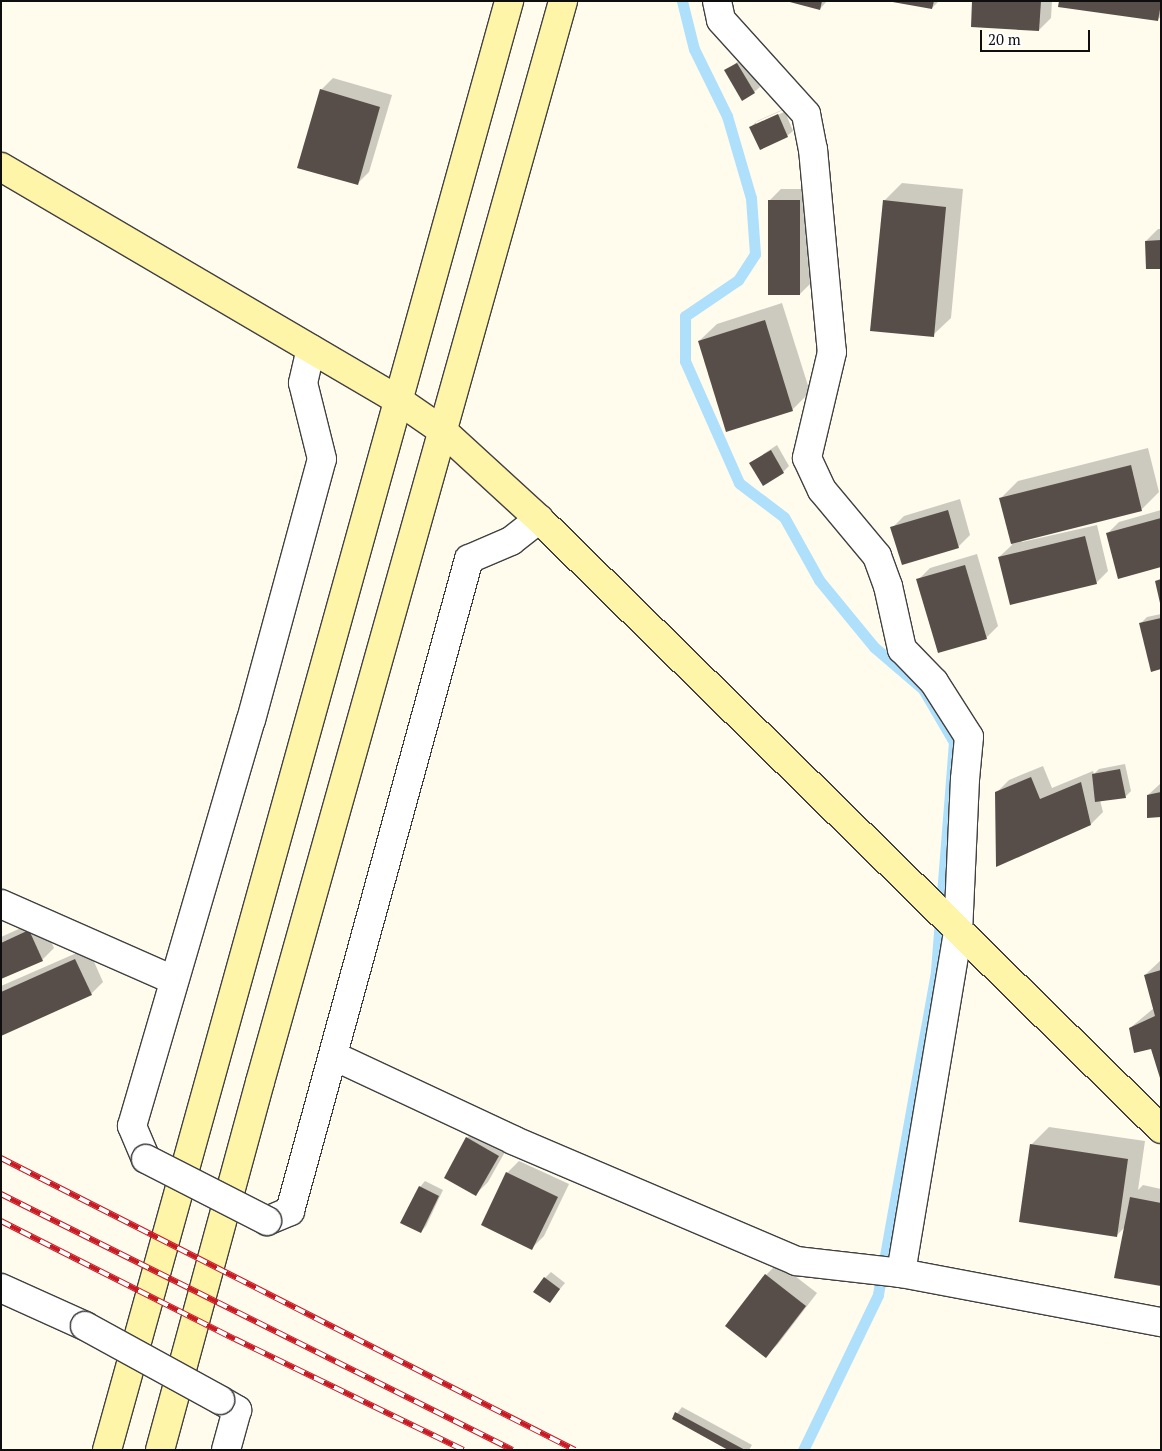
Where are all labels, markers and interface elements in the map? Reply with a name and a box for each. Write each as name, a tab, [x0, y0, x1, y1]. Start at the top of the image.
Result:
scale bar	[982, 20, 1092, 52]
text: 20 m	[988, 29, 1021, 49]

